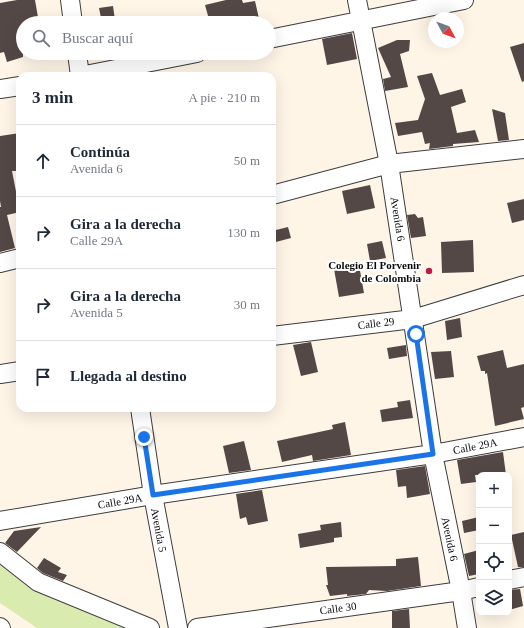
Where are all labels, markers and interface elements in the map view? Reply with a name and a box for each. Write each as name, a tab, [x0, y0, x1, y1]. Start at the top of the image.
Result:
north arrow	[428, 12, 464, 48]
search box	[16, 16, 276, 60]
icon: search	[30, 27, 52, 49]
text: Buscar aquí	[62, 30, 133, 46]
text: 3 min	[32, 88, 73, 107]
text: A pie · 210 m	[189, 90, 260, 105]
text: Continúa	[70, 144, 130, 160]
icon: ahead	[32, 150, 54, 172]
text: 50 m	[234, 153, 260, 168]
text: Avenida 6	[70, 161, 123, 176]
street label: Avenida 6	[389, 196, 408, 243]
text: Gira a la derecha	[70, 216, 181, 232]
icon: right	[32, 222, 54, 244]
text: 130 m	[227, 225, 260, 240]
text: Calle 29A	[70, 233, 123, 248]
place label: Colegio El Porvenir de Colombia	[328, 259, 421, 284]
marker: Colegio El Porvenir de Colombia	[424, 266, 434, 276]
text: Gira a la derecha	[70, 288, 181, 304]
icon: right	[32, 294, 54, 316]
text: 30 m	[234, 297, 260, 312]
text: Avenida 5	[70, 305, 123, 320]
street label: Calle 29	[357, 315, 396, 331]
route start	[407, 325, 425, 343]
icon: arrive	[32, 366, 54, 388]
text: Llegada al destino	[70, 368, 187, 384]
route end	[135, 428, 153, 446]
street label: Calle 29A	[452, 436, 498, 456]
map controls	[476, 472, 512, 616]
button: +	[476, 472, 512, 508]
street label: Calle 29A	[97, 491, 143, 511]
street label: Avenida 5	[149, 507, 169, 554]
button: −	[476, 508, 512, 544]
street label: Avenida 6	[439, 516, 461, 563]
button: locate	[476, 544, 512, 580]
button: layers	[476, 580, 512, 616]
street label: Calle 30	[319, 599, 358, 617]

